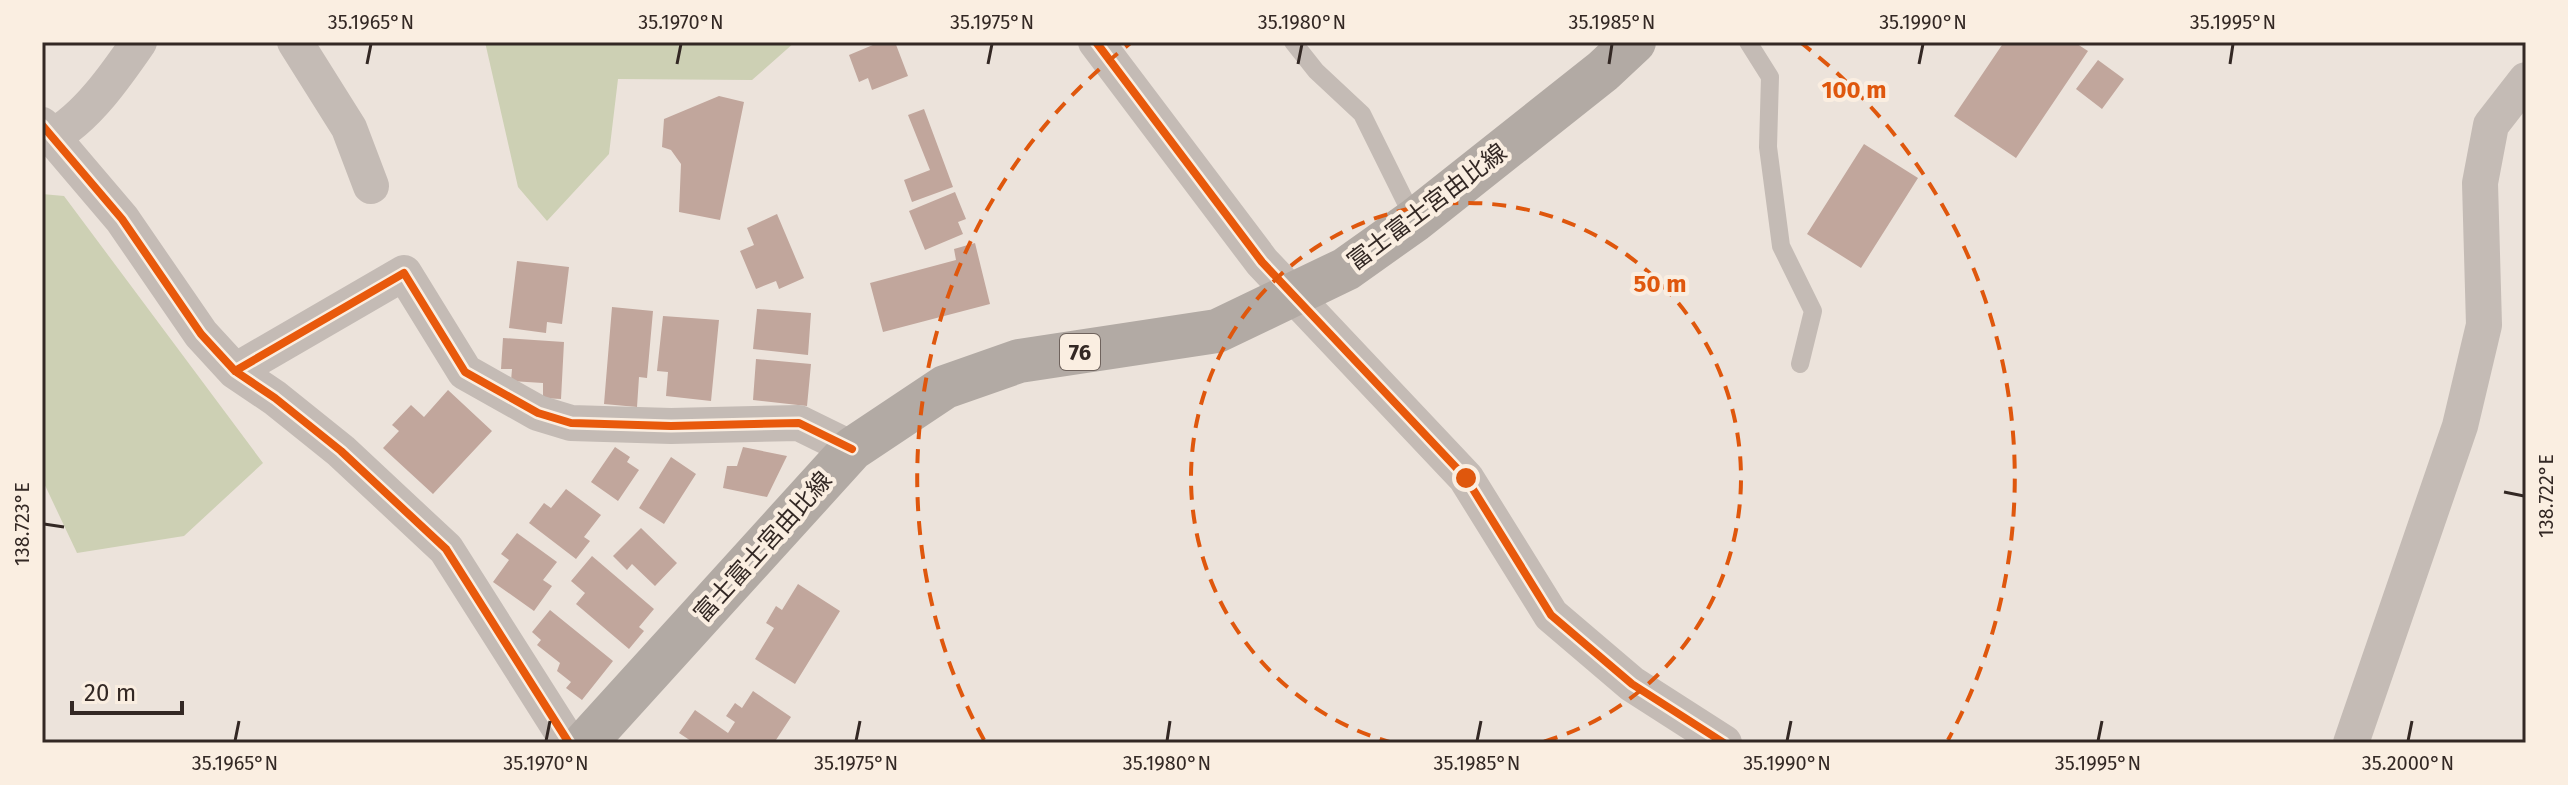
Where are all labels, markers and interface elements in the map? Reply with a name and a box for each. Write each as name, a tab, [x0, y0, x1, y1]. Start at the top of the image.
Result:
text: 35.1965°N	[328, 10, 414, 34]
text: 35.1970°N	[638, 10, 724, 34]
text: 35.1975°N	[950, 10, 1034, 34]
text: 35.1980°N	[1258, 10, 1346, 34]
text: 35.1985°N	[1569, 10, 1655, 34]
text: 35.1990°N	[1879, 10, 1967, 34]
text: 35.1995°N	[2190, 10, 2276, 34]
text: 100 m	[1821, 76, 1887, 104]
street label: 富士富士宮由比線	[1342, 138, 1512, 276]
text: 50 m	[1634, 270, 1686, 298]
road number: 76	[1060, 334, 1100, 370]
text: 138.722°E	[2534, 454, 2558, 538]
centre of rings	[1452, 464, 1480, 492]
street label: 富士富士宮由比線	[688, 466, 838, 628]
text: 138.723°E	[10, 482, 34, 566]
scale bar	[72, 665, 182, 715]
text: 20 m	[84, 679, 136, 707]
text: 35.1965°N	[192, 751, 278, 775]
text: 35.1970°N	[503, 751, 589, 775]
text: 35.1975°N	[814, 751, 898, 775]
text: 35.1980°N	[1123, 751, 1211, 775]
text: 35.1985°N	[1434, 751, 1520, 775]
text: 35.1990°N	[1743, 751, 1831, 775]
text: 35.1995°N	[2055, 751, 2141, 775]
text: 35.2000°N	[2362, 751, 2454, 775]

